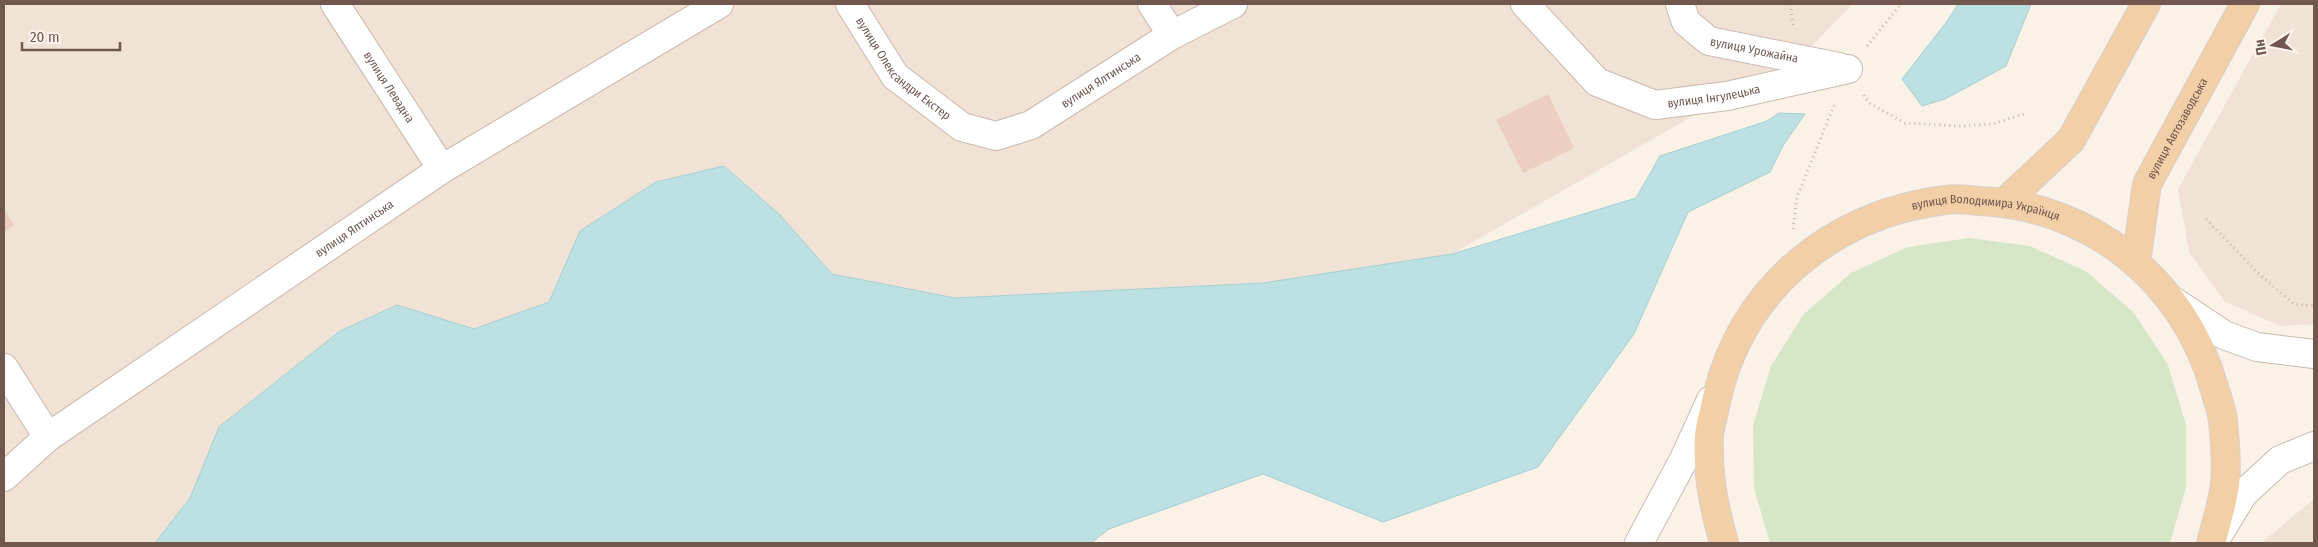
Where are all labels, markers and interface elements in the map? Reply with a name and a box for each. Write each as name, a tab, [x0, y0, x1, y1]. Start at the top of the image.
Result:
street label: вулиця Олександри Екстер	[853, 15, 953, 123]
scale bar	[22, 20, 120, 52]
north arrow	[2248, 20, 2298, 70]
text: 20 m	[30, 28, 60, 46]
street label: вулиця Урожайна	[1709, 34, 1800, 66]
text: Пн	[2251, 38, 2270, 56]
street label: вулиця Левадна	[361, 49, 417, 125]
street label: вулиця Ялтинська	[1059, 50, 1143, 111]
street label: вулиця Автозаводська	[2144, 75, 2210, 181]
street label: вулиця Інгулецька	[1667, 82, 1762, 110]
street label: вулиця Володимира Українця	[1910, 192, 2062, 224]
street label: вулиця Ялтинська	[313, 197, 396, 260]

